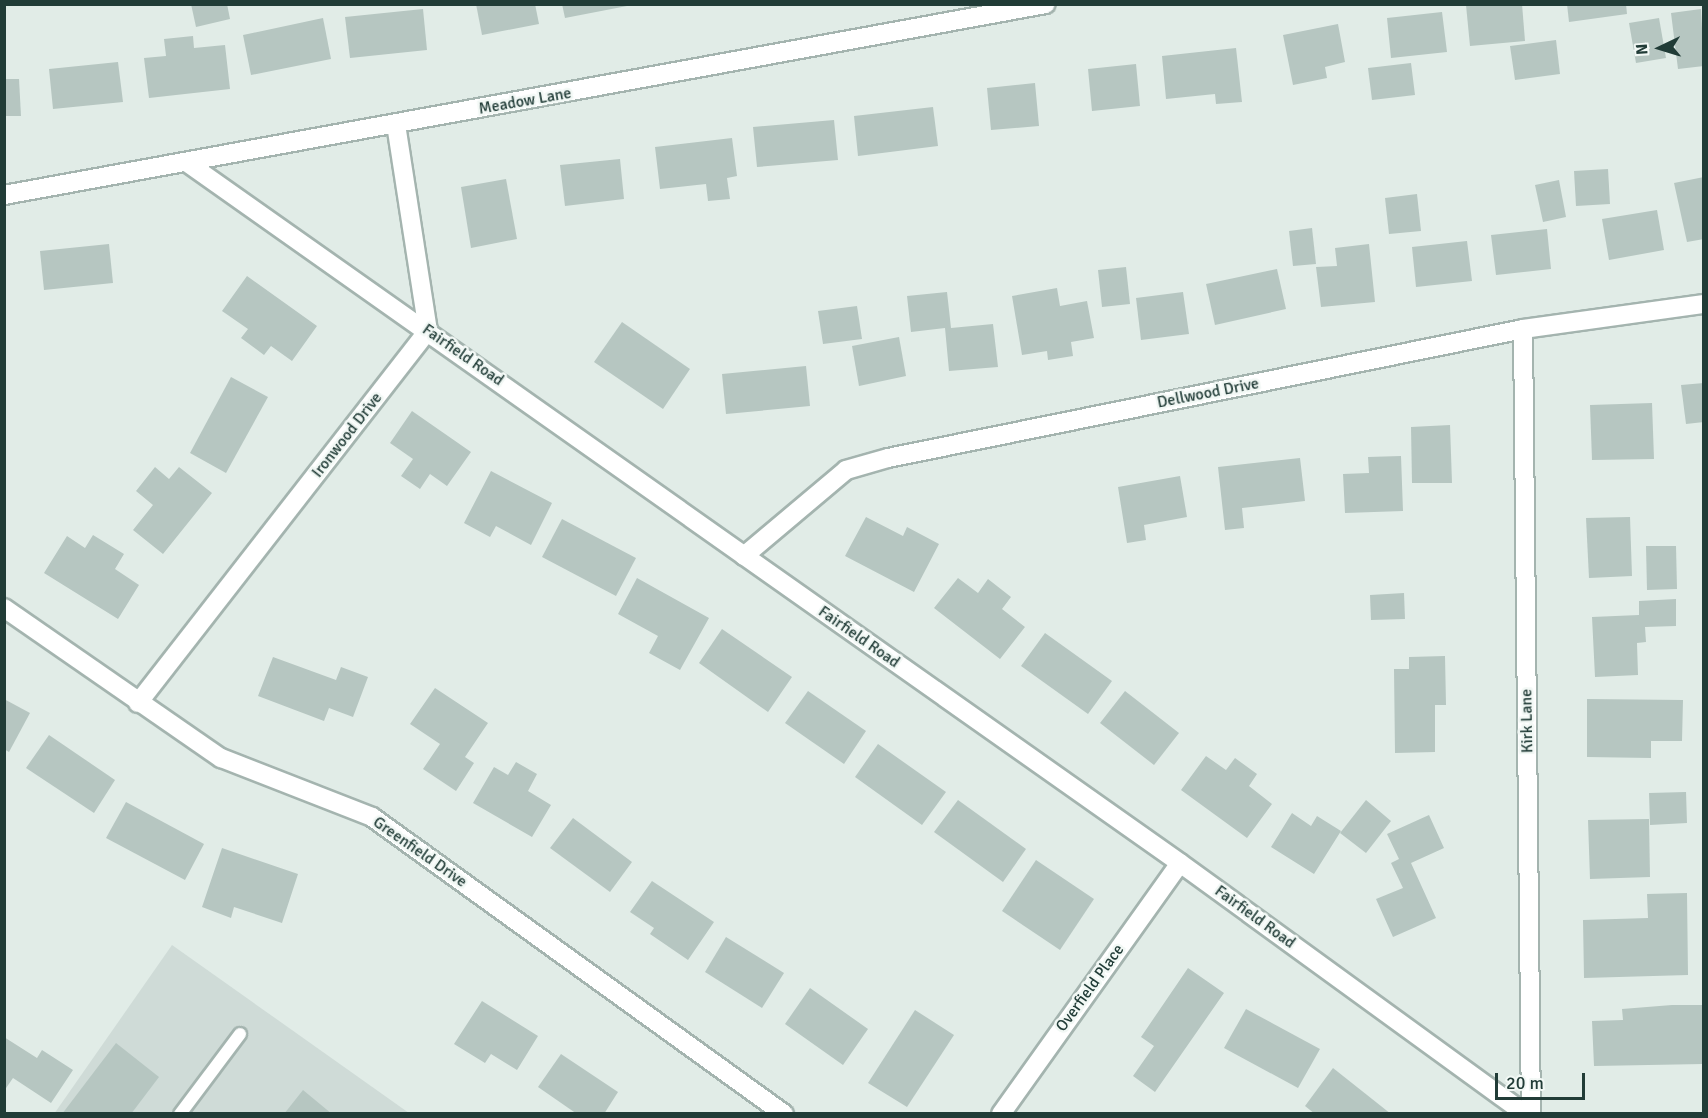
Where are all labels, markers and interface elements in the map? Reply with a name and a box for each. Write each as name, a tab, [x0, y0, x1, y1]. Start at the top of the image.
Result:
north arrow	[1630, 18, 1690, 78]
text: N	[1632, 43, 1652, 56]
street label: Meadow Lane	[477, 83, 573, 119]
street label: Fairfield Road	[419, 320, 507, 390]
street label: Dellwood Drive	[1155, 374, 1261, 412]
street label: Ironwood Drive	[308, 389, 386, 481]
street label: Fairfield Road	[815, 602, 903, 672]
street label: Kirk Lane	[1517, 689, 1537, 753]
street label: Greenfield Drive	[369, 813, 471, 891]
street label: Fairfield Road	[1211, 881, 1299, 953]
street label: Overfield Place	[1052, 941, 1128, 1035]
scale bar	[1498, 1061, 1588, 1099]
text: 20 m	[1506, 1072, 1544, 1094]

